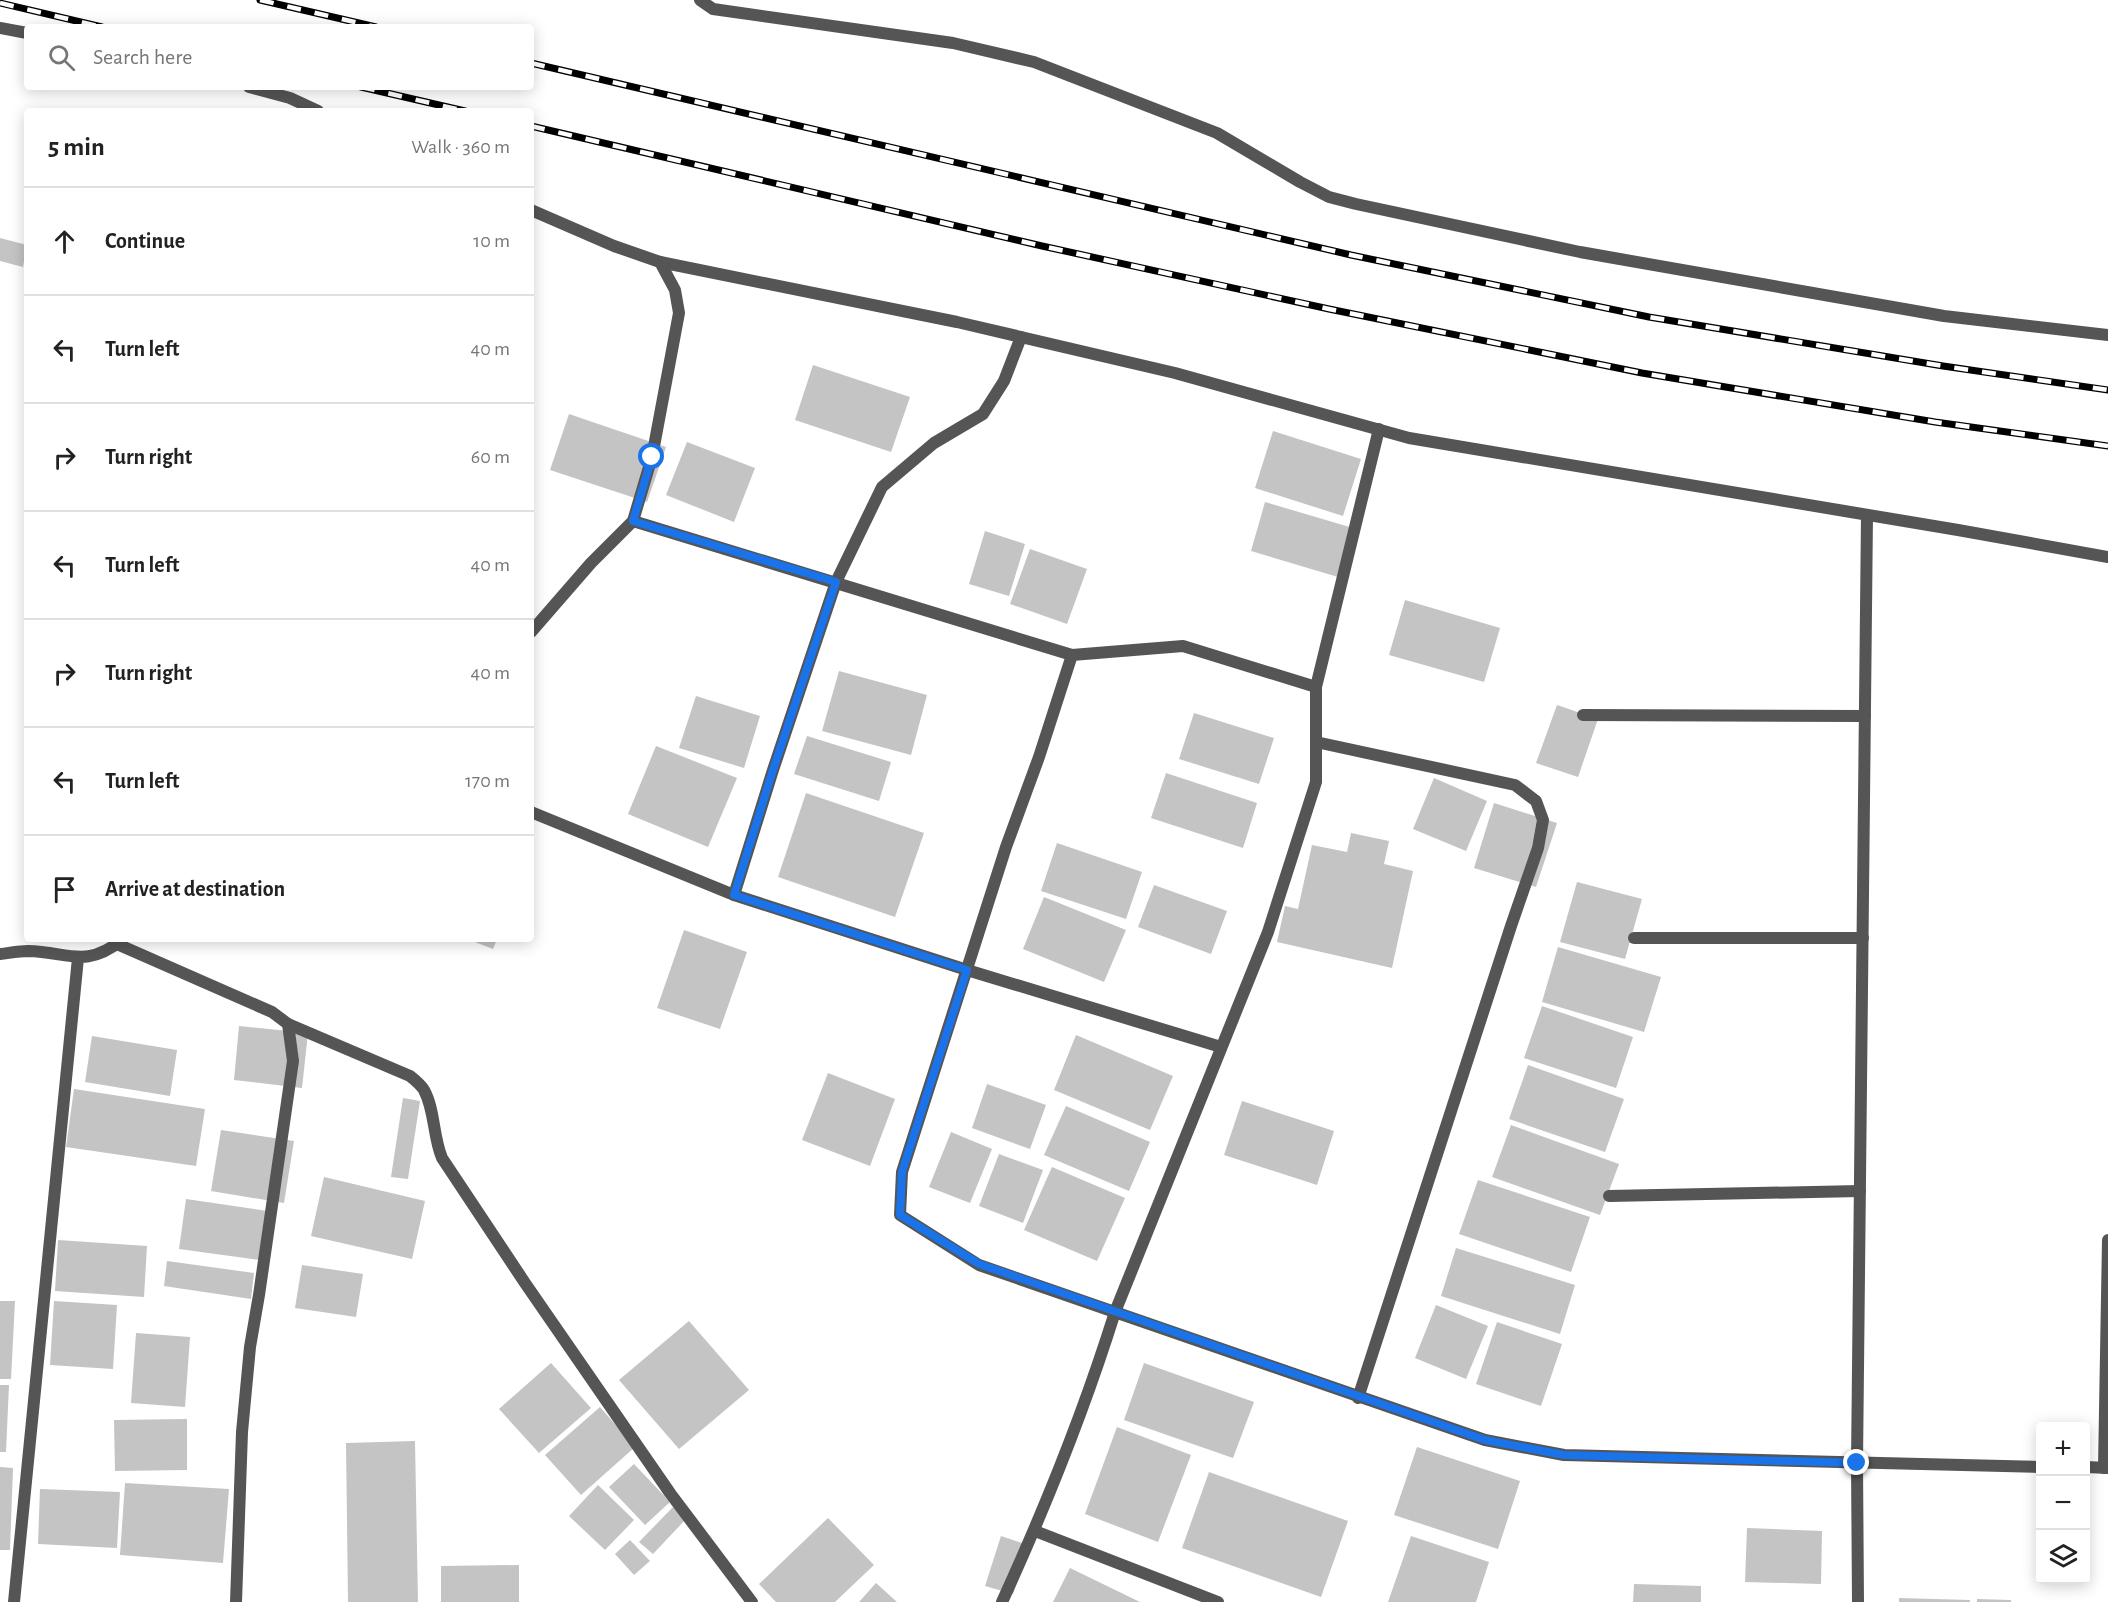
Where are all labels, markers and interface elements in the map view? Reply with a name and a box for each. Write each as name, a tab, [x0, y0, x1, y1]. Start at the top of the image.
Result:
search box	[24, 24, 534, 90]
icon: search	[45, 41, 78, 74]
text: Search here	[93, 46, 192, 68]
text: 5 min	[48, 134, 105, 160]
text: Walk · 360 m	[411, 137, 510, 157]
icon: ahead	[48, 225, 81, 258]
text: Continue	[105, 230, 185, 252]
text: 10 m	[473, 231, 510, 251]
icon: left	[48, 333, 81, 366]
text: Turn left	[105, 338, 179, 360]
text: 40 m	[471, 339, 510, 359]
icon: right	[48, 441, 81, 474]
route start	[638, 443, 664, 469]
text: Turn right	[105, 446, 192, 468]
text: 60 m	[471, 447, 510, 467]
icon: left	[48, 549, 81, 582]
text: Turn left	[105, 554, 179, 576]
text: 40 m	[471, 555, 510, 575]
icon: right	[48, 657, 81, 690]
text: Turn right	[105, 662, 192, 684]
text: 40 m	[471, 663, 510, 683]
icon: left	[48, 765, 81, 798]
text: Turn left	[105, 770, 179, 792]
text: 170 m	[465, 771, 510, 791]
icon: arrive	[48, 873, 81, 906]
text: Arrive at destination	[105, 878, 285, 900]
map controls	[2036, 1422, 2090, 1584]
button: +	[2036, 1422, 2090, 1476]
route end	[1843, 1449, 1869, 1475]
button: −	[2036, 1476, 2090, 1530]
button: layers	[2036, 1530, 2090, 1584]

